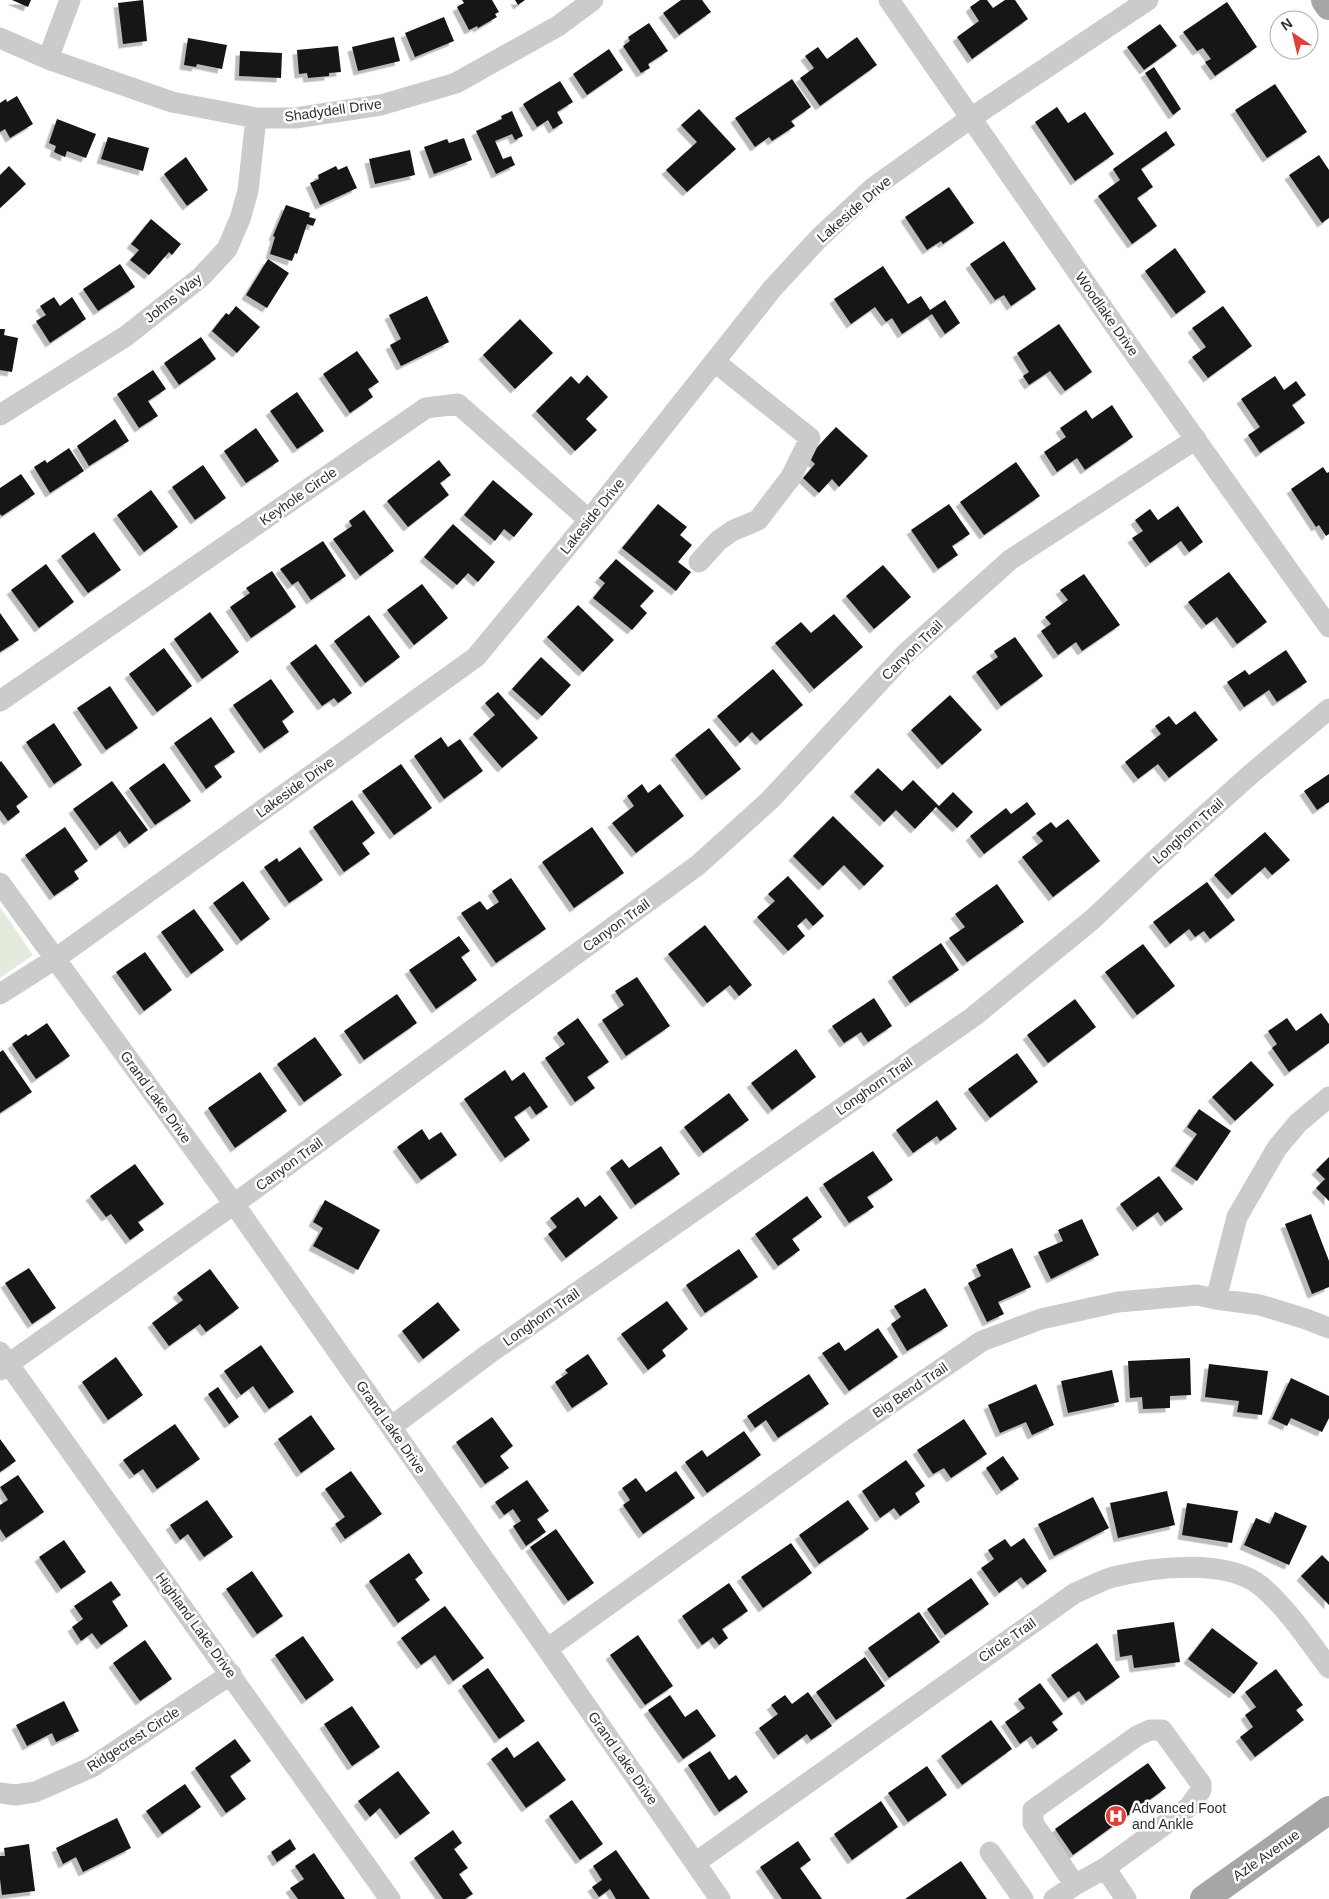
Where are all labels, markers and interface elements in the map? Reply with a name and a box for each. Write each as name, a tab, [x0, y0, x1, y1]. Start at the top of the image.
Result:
north arrow	[1269, 10, 1319, 60]
text: N	[1278, 15, 1295, 34]
street label: Shadydell Drive	[283, 95, 383, 125]
street label: Lakeside Drive	[814, 172, 894, 245]
street label: Woodlake Drive	[1072, 269, 1142, 359]
street label: Johns Way	[141, 270, 205, 326]
street label: Keyhole Circle	[256, 463, 340, 528]
street label: Lakeside Drive	[557, 475, 627, 557]
street label: Canyon Trail	[878, 617, 946, 683]
street label: Lakeside Drive	[253, 753, 337, 821]
street label: Longhorn Trail	[1149, 795, 1227, 867]
street label: Canyon Trail	[580, 895, 652, 955]
street label: Grand Lake Drive	[117, 1048, 195, 1146]
street label: Longhorn Trail	[833, 1054, 915, 1118]
street label: Canyon Trail	[253, 1134, 325, 1194]
street label: Longhorn Trail	[500, 1285, 582, 1349]
street label: Big Bend Trail	[869, 1359, 951, 1421]
street label: Grand Lake Drive	[353, 1377, 429, 1477]
street label: Highland Lake Drive	[152, 1569, 240, 1681]
street label: Circle Trail	[975, 1614, 1039, 1666]
street label: Ridgecrest Circle	[84, 1703, 182, 1775]
street label: Grand Lake Drive	[585, 1708, 661, 1808]
place label: Advanced Foot and Ankle	[1132, 1800, 1226, 1832]
hospital icon: Advanced Foot and Ankle	[1104, 1804, 1128, 1828]
street label: Azle Avenue	[1230, 1826, 1303, 1884]

